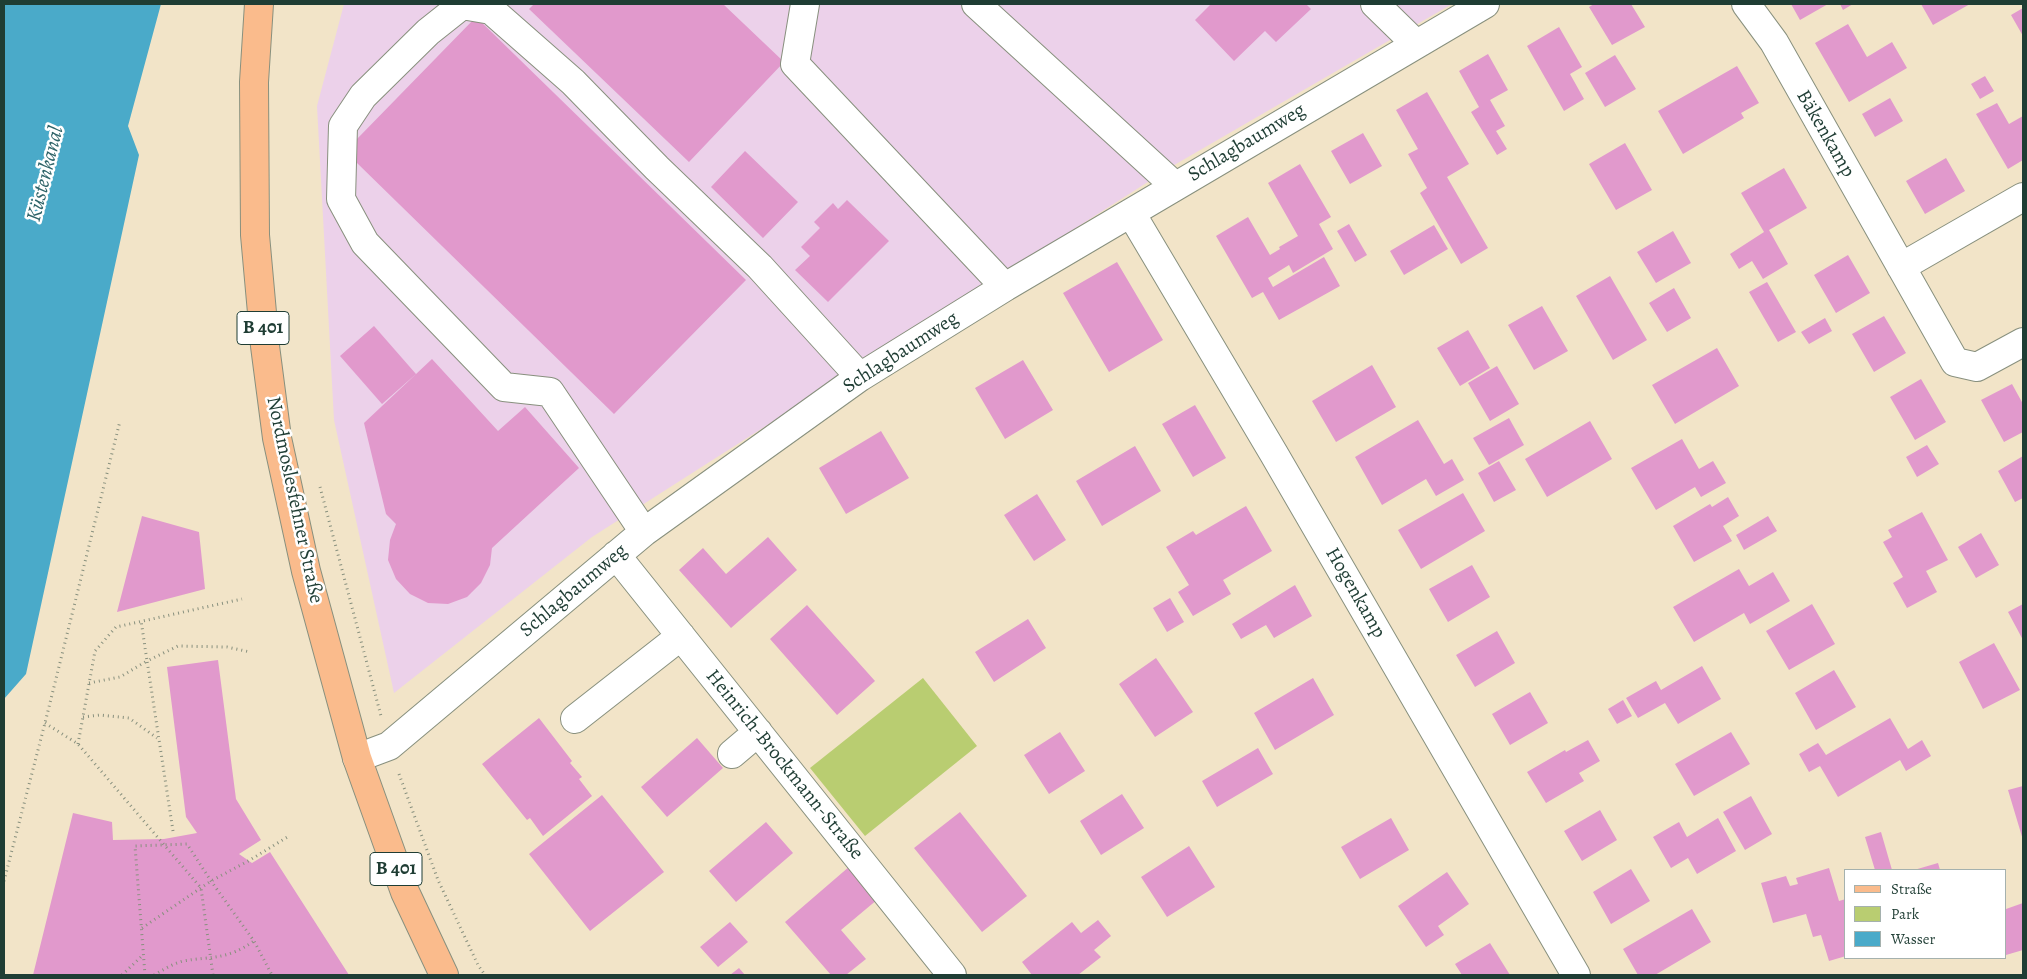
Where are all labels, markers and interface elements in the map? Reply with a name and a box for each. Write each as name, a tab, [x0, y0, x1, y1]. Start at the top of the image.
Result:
street label: Bäkenkamp	[1790, 86, 1860, 182]
street label: Schlagbaumweg	[1184, 99, 1310, 187]
water label: Küstenkanal	[22, 124, 70, 224]
street label: Schlagbaumweg	[839, 307, 963, 399]
road number: B 401	[237, 312, 289, 344]
street label: Nordmoslesfehner Straße	[260, 394, 328, 606]
street label: Schlagbaumweg	[515, 539, 633, 643]
street label: Hogenkamp	[1319, 543, 1391, 643]
street label: Heinrich-Brockmann-Straße	[700, 665, 868, 865]
road number: B 401	[370, 852, 422, 886]
legend	[1844, 869, 2007, 959]
text: Straße	[1891, 879, 1932, 899]
text: Park	[1891, 904, 1919, 924]
text: Wasser	[1891, 929, 1935, 949]

